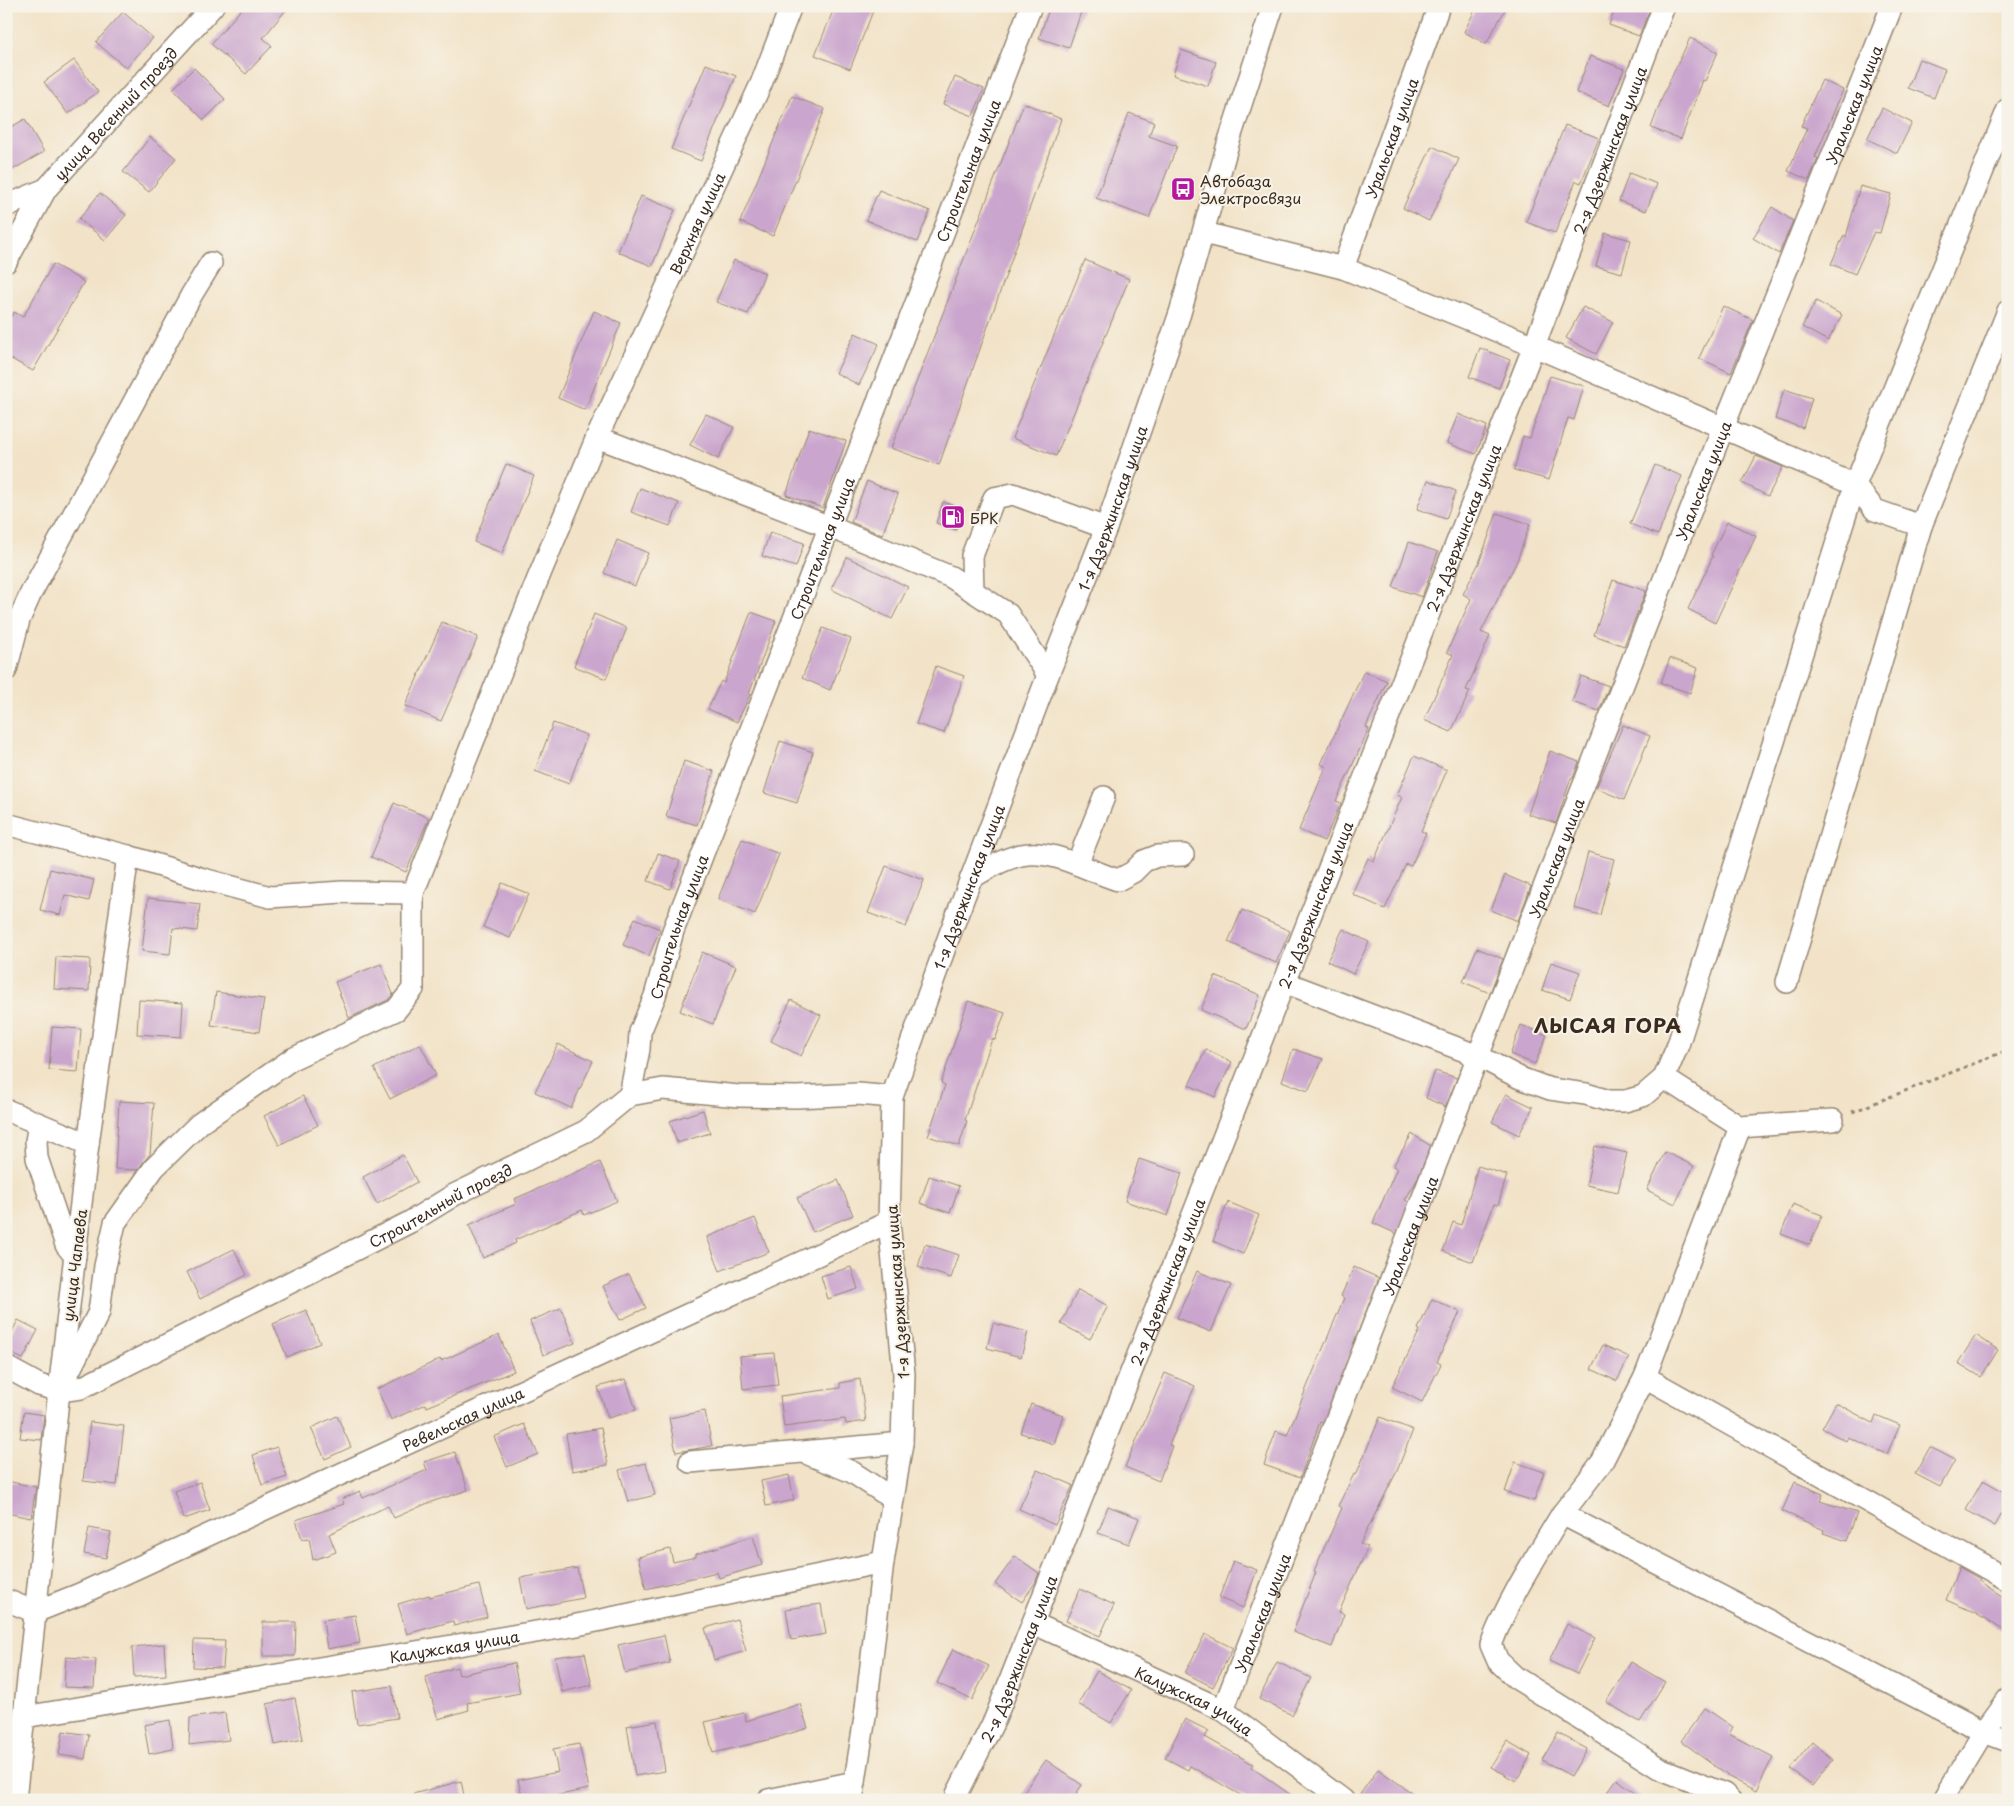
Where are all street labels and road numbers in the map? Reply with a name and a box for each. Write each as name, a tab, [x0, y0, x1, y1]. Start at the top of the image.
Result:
street label: улица Весенний проезд	[48, 41, 182, 185]
street label: Уральская улица	[1819, 41, 1887, 167]
street label: 2-я Дзержинская улица	[1566, 62, 1652, 237]
street label: Уральская улица	[1358, 74, 1424, 201]
street label: Строительная улица	[929, 95, 1006, 245]
street label: Верхняя улица	[663, 168, 730, 278]
street label: Уральская улица	[1669, 417, 1736, 543]
street label: 1-я Дзержинская улица	[1071, 422, 1152, 594]
street label: 2-я Дзержинская улица	[1419, 440, 1506, 615]
street label: Строительная улица	[783, 473, 860, 623]
street label: Уральская улица	[1522, 794, 1589, 921]
street label: 1-я Дзержинская улица	[927, 800, 1010, 972]
street label: 2-я Дзержинская улица	[1271, 817, 1358, 992]
street label: Строительная улица	[643, 850, 713, 1002]
street label: Строительный проезд	[365, 1157, 516, 1253]
street label: Уральская улица	[1376, 1172, 1443, 1298]
street label: 2-я Дзержинская улица	[1123, 1194, 1210, 1369]
street label: 1-я Дзержинская улица	[879, 1204, 915, 1380]
street label: улица Чапаева	[56, 1207, 92, 1323]
street label: Ревельская улица	[398, 1380, 528, 1456]
street label: Уральская улица	[1228, 1549, 1296, 1675]
street label: 2-я Дзержинская улица	[974, 1571, 1062, 1746]
street label: Калужская улица	[388, 1623, 521, 1668]
street label: Калужская улица	[1131, 1660, 1259, 1741]

